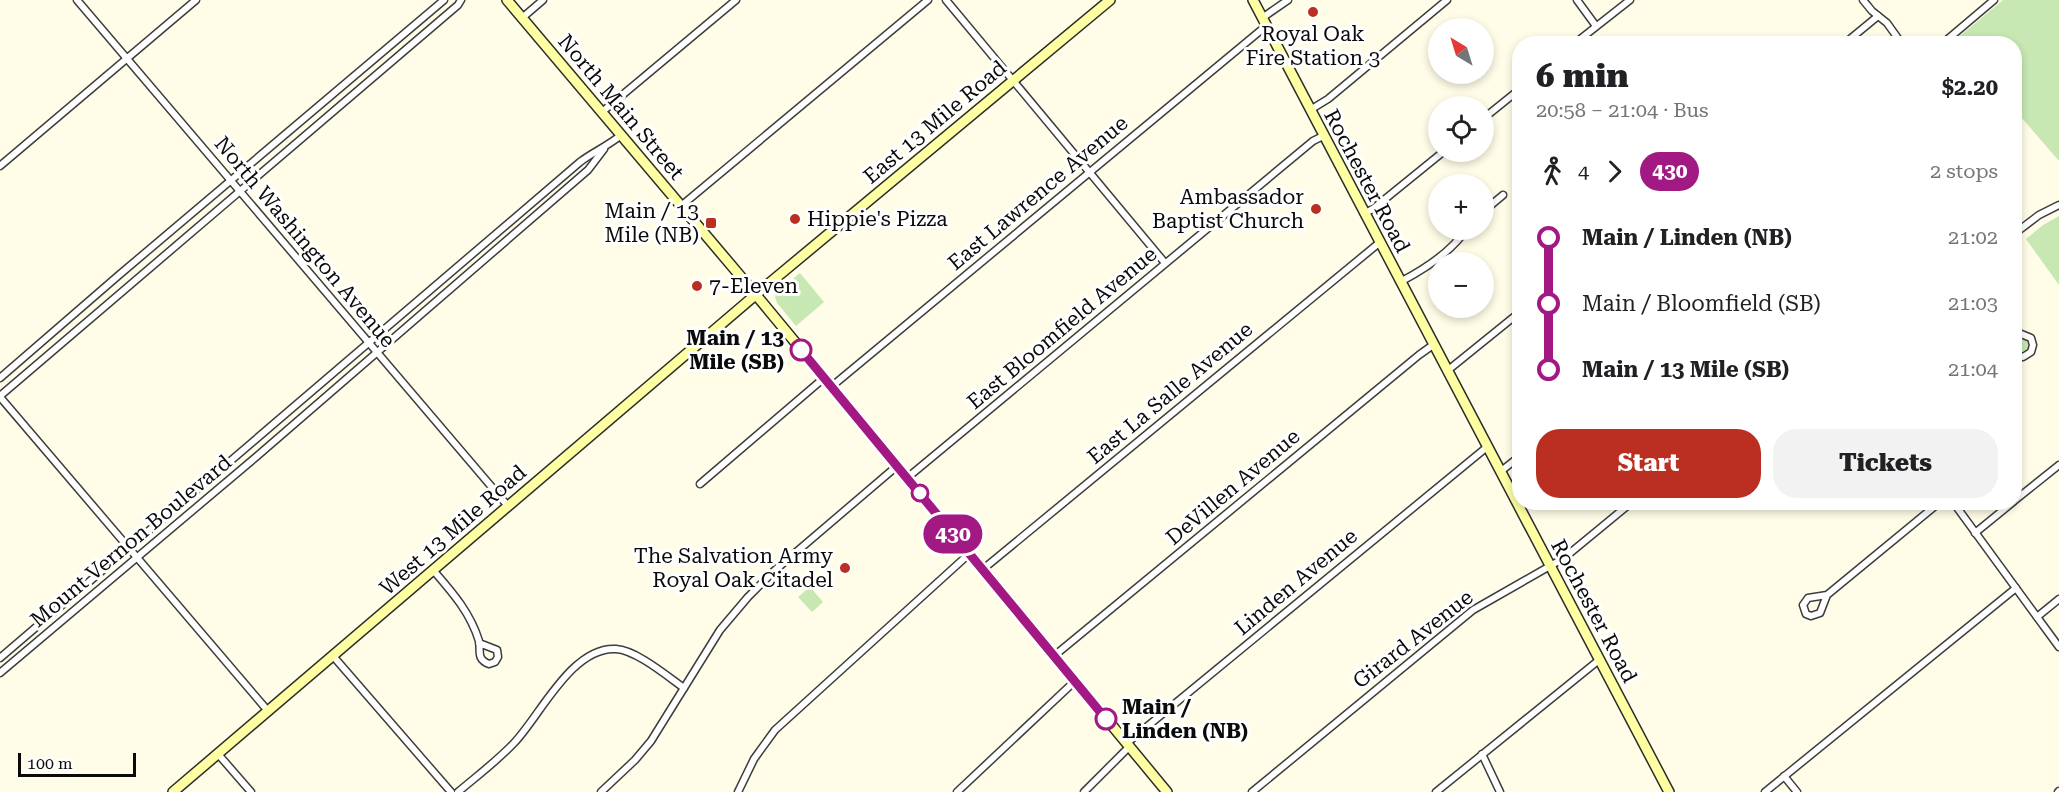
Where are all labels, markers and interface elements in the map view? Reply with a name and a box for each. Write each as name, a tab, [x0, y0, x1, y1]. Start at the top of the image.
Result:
marker: Royal Oak Fire Station 3	[1306, 5, 1320, 19]
north arrow	[1428, 18, 1494, 84]
map controls	[1428, 18, 1494, 318]
place label: Royal Oak Fire Station 3	[1246, 22, 1380, 70]
street label: North Main Street	[553, 30, 689, 185]
street label: East 13 Mile Road	[859, 55, 1012, 189]
text: 6 min	[1536, 56, 1629, 95]
text: $2.20	[1942, 75, 1998, 100]
button: locate	[1428, 96, 1494, 162]
text: 20:58 – 21:04 · Bus	[1536, 98, 1708, 122]
street label: Rochester Road	[1319, 105, 1415, 257]
street label: East Lawrence Avenue	[943, 111, 1133, 275]
street label: North Washington Avenue	[210, 132, 400, 352]
icon: walk	[1536, 155, 1569, 188]
icon: forward	[1598, 155, 1631, 188]
text: 4	[1578, 159, 1589, 183]
text: 430	[1652, 159, 1687, 183]
text: 2 stops	[1930, 159, 1998, 183]
button: +	[1428, 174, 1494, 240]
place label: Ambassador Baptist Church	[1152, 185, 1304, 233]
place label: Main / 13 Mile (NB)	[605, 199, 699, 247]
marker: Ambassador Baptist Church	[1309, 202, 1323, 216]
place label: Hippie's Pizza	[807, 207, 948, 231]
marker: Hippie's Pizza	[788, 212, 802, 226]
marker: Main / 13 Mile (NB)	[704, 216, 718, 230]
text: Main / Linden (NB)	[1582, 225, 1792, 250]
text: 21:02	[1948, 225, 1998, 249]
street label: East Bloomfield Avenue	[963, 242, 1161, 414]
button: −	[1428, 252, 1494, 318]
place label: 7-Eleven	[709, 274, 799, 298]
marker: 7-Eleven	[690, 279, 704, 293]
text: Main / Bloomfield (SB)	[1582, 291, 1821, 316]
text: 21:03	[1948, 291, 1998, 315]
street label: East La Salle Avenue	[1083, 317, 1257, 469]
place label: Main / 13 Mile (SB)	[686, 326, 784, 374]
marker: Main / 13 Mile (SB)	[790, 339, 812, 361]
text: Main / 13 Mile (SB)	[1582, 357, 1789, 382]
text: 21:04	[1948, 357, 1998, 381]
street label: DeVillen Avenue	[1161, 424, 1305, 550]
button: Start	[1536, 429, 1761, 498]
button: Tickets	[1773, 429, 1998, 498]
street label: Mount Vernon Boulevard	[26, 450, 237, 632]
street label: West 13 Mile Road	[375, 460, 531, 600]
unlabelled marker	[911, 484, 929, 502]
line badge: 430	[918, 514, 988, 554]
text: 430	[935, 522, 971, 546]
street label: Linden Avenue	[1230, 524, 1362, 640]
street label: Rochester Road	[1546, 535, 1642, 687]
place label: The Salvation Army Royal Oak Citadel	[634, 544, 834, 592]
marker: The Salvation Army Royal Oak Citadel	[838, 561, 852, 575]
street label: Girard Avenue	[1348, 585, 1478, 693]
place label: Main / Linden (NB)	[1122, 695, 1248, 743]
marker: Main / Linden (NB)	[1095, 708, 1117, 730]
scale bar	[18, 750, 136, 778]
text: 100 m	[27, 754, 73, 773]

